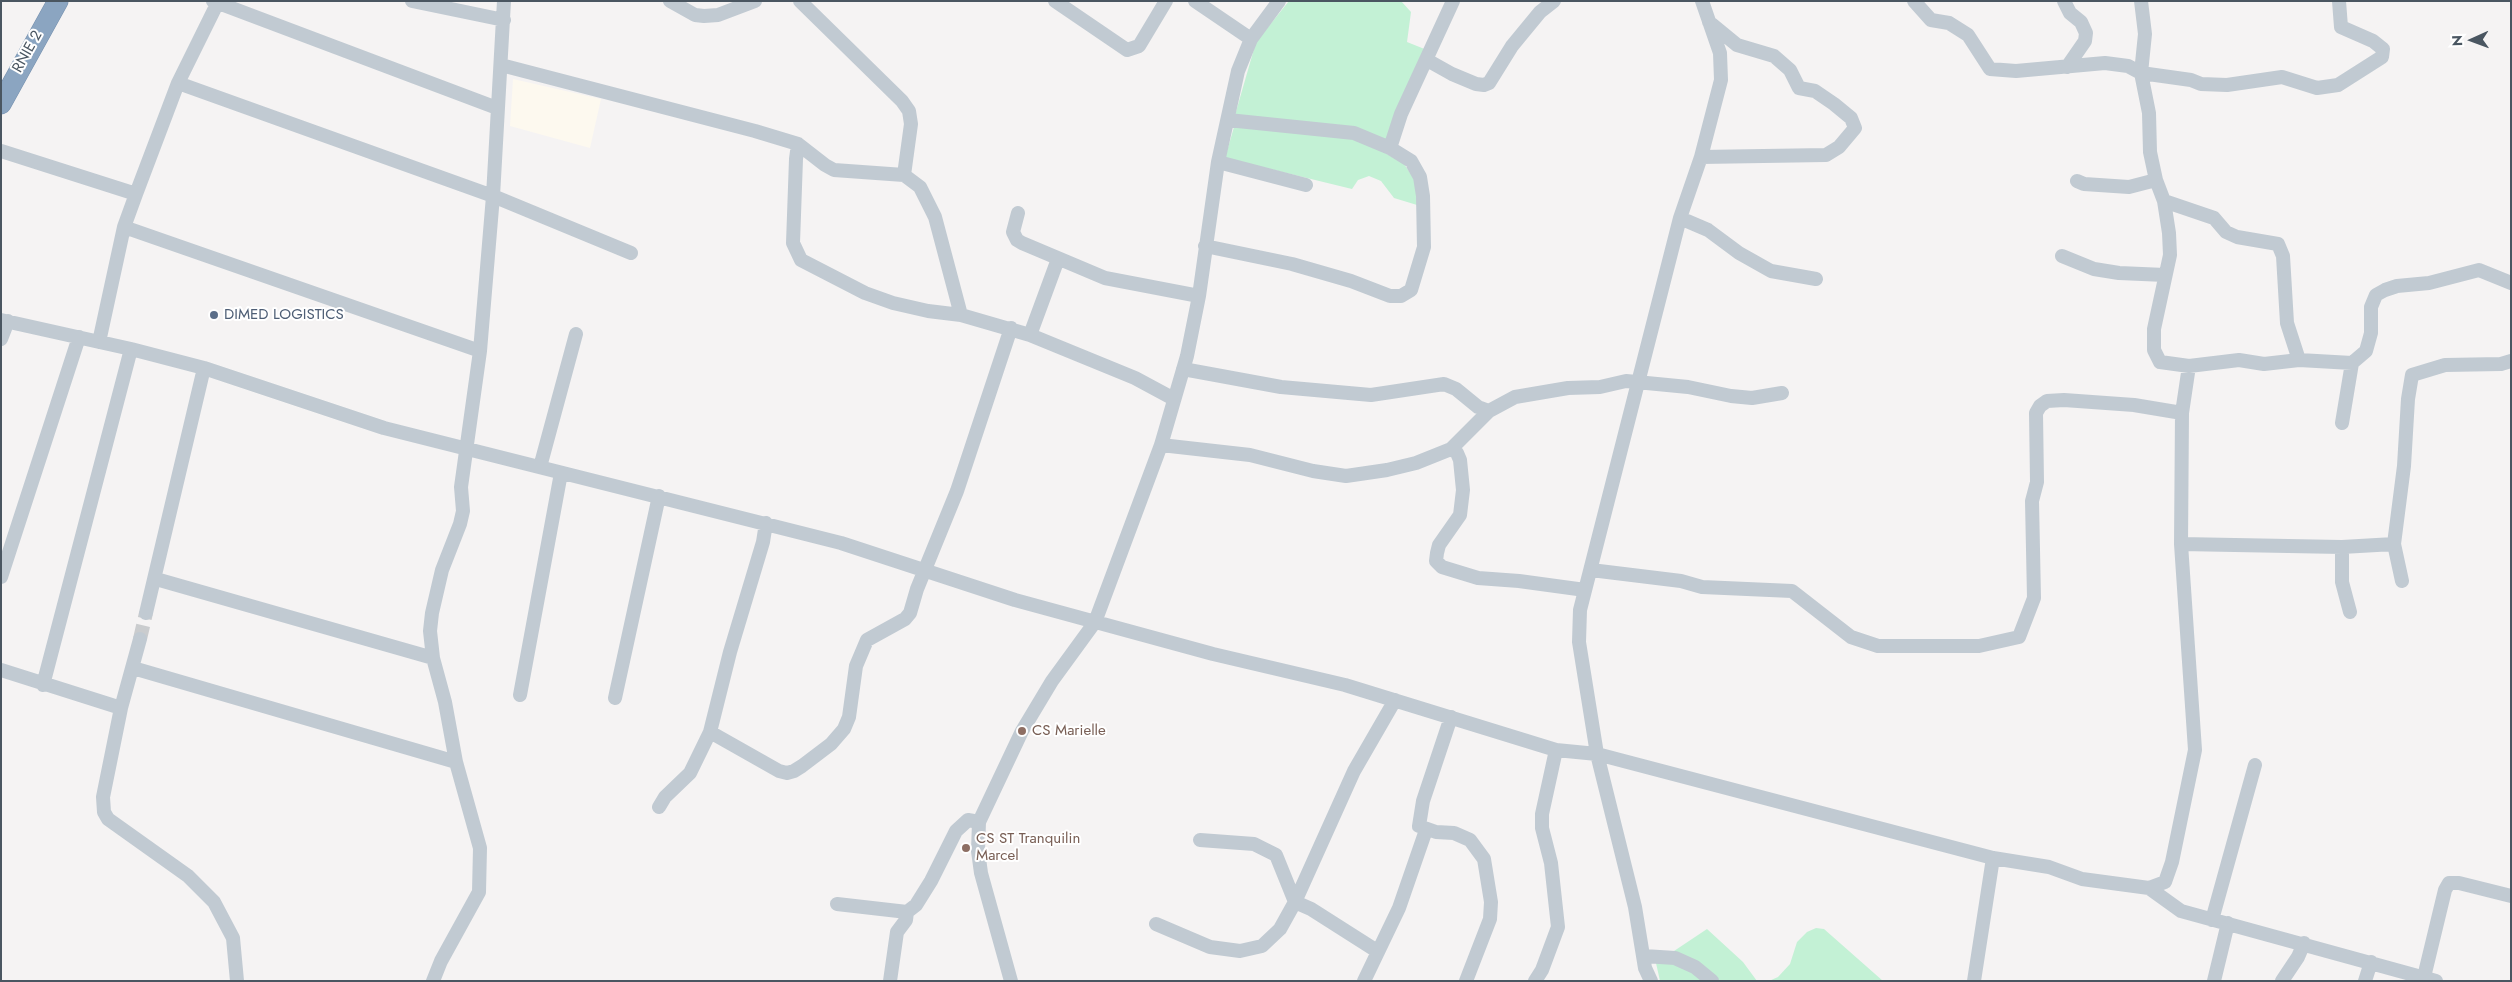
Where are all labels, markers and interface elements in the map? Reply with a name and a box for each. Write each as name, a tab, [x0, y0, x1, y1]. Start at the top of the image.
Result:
north arrow	[2447, 15, 2497, 65]
street label: RNIE 2	[9, 28, 47, 76]
text: N	[2447, 35, 2467, 46]
place label: DIMED LOGISTICS	[224, 306, 344, 324]
marker: DIMED LOGISTICS	[208, 309, 220, 321]
place label: CS Marielle	[1032, 722, 1106, 740]
marker: CS Marielle	[1016, 725, 1028, 737]
place label: CS ST Tranquilin Marcel	[976, 830, 1080, 865]
marker: CS ST Tranquilin Marcel	[960, 842, 972, 854]

